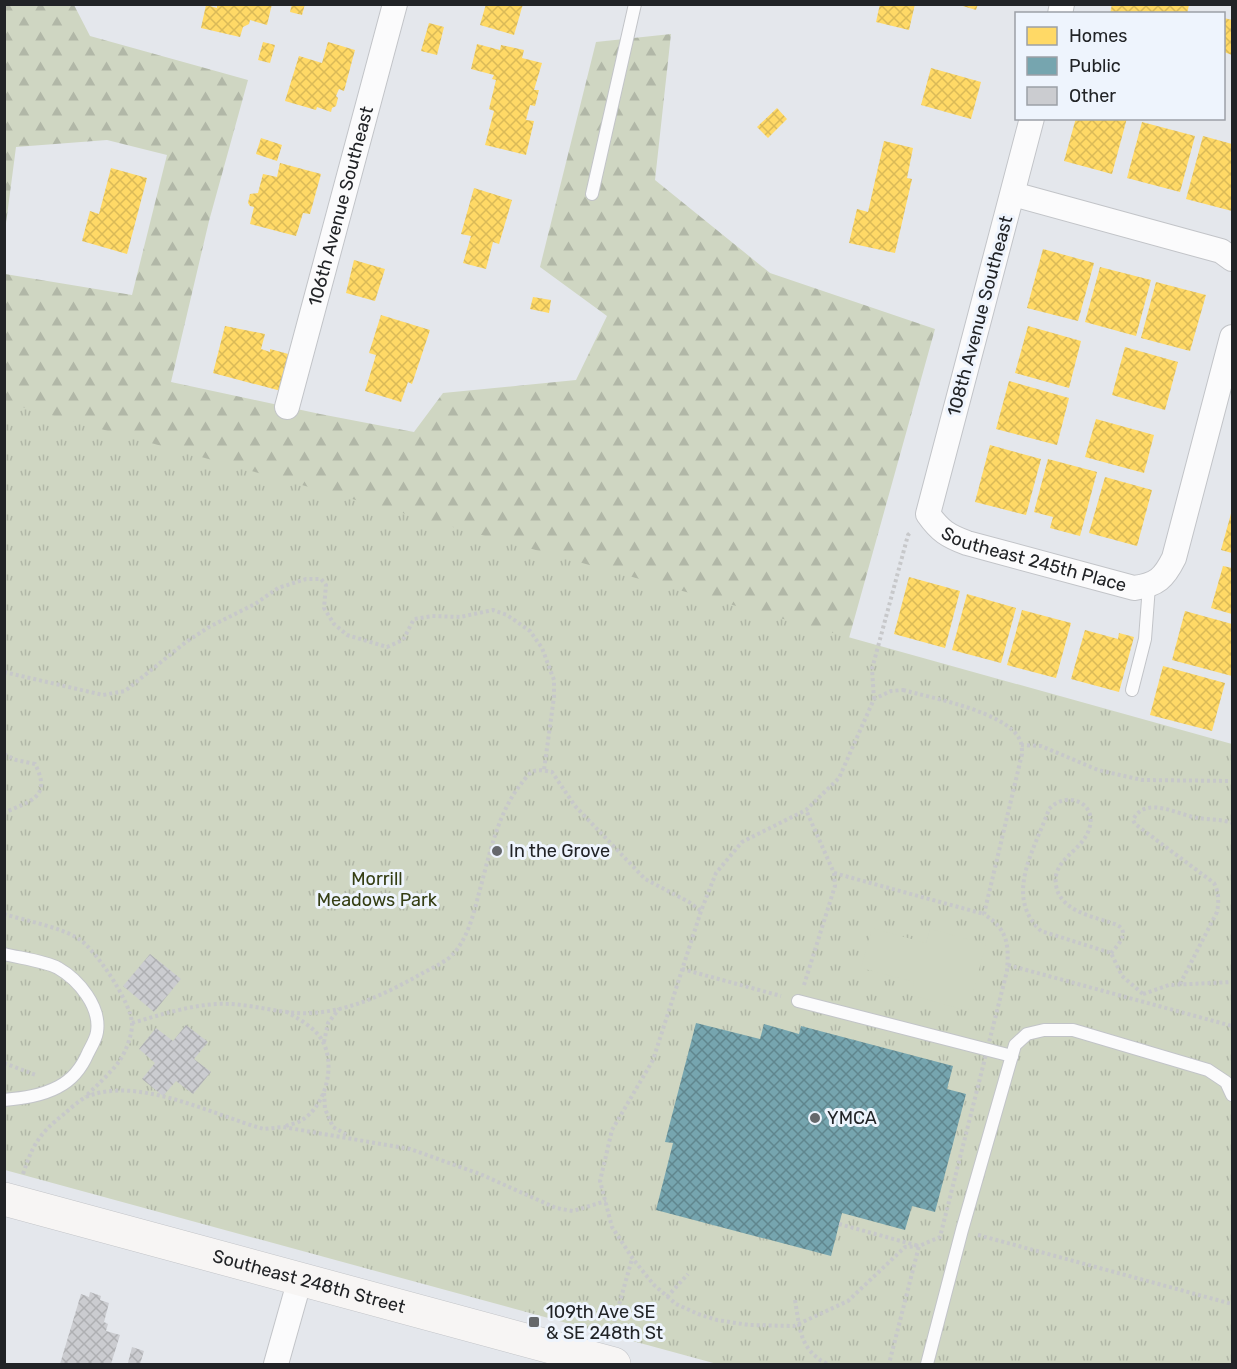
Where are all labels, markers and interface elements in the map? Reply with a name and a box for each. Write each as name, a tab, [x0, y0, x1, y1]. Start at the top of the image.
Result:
legend	[1015, 12, 1225, 120]
text: Homes	[1069, 25, 1127, 47]
text: Public	[1069, 55, 1121, 77]
text: Other	[1069, 85, 1116, 107]
street label: 106th Avenue Southeast	[304, 104, 378, 309]
street label: 108th Avenue Southeast	[943, 213, 1017, 419]
street label: Southeast 245th Place	[937, 522, 1129, 597]
place label: In the Grove	[509, 840, 610, 862]
marker: In the Grove	[490, 844, 504, 858]
park label: Morrill Meadows Park	[317, 868, 438, 911]
place label: YMCA	[827, 1107, 877, 1129]
marker: YMCA	[808, 1111, 822, 1125]
street label: Southeast 248th Street	[210, 1245, 408, 1318]
place label: 109th Ave SE & SE 248th St	[546, 1301, 663, 1344]
marker: 109th Ave SE & SE 248th St	[527, 1315, 541, 1329]

